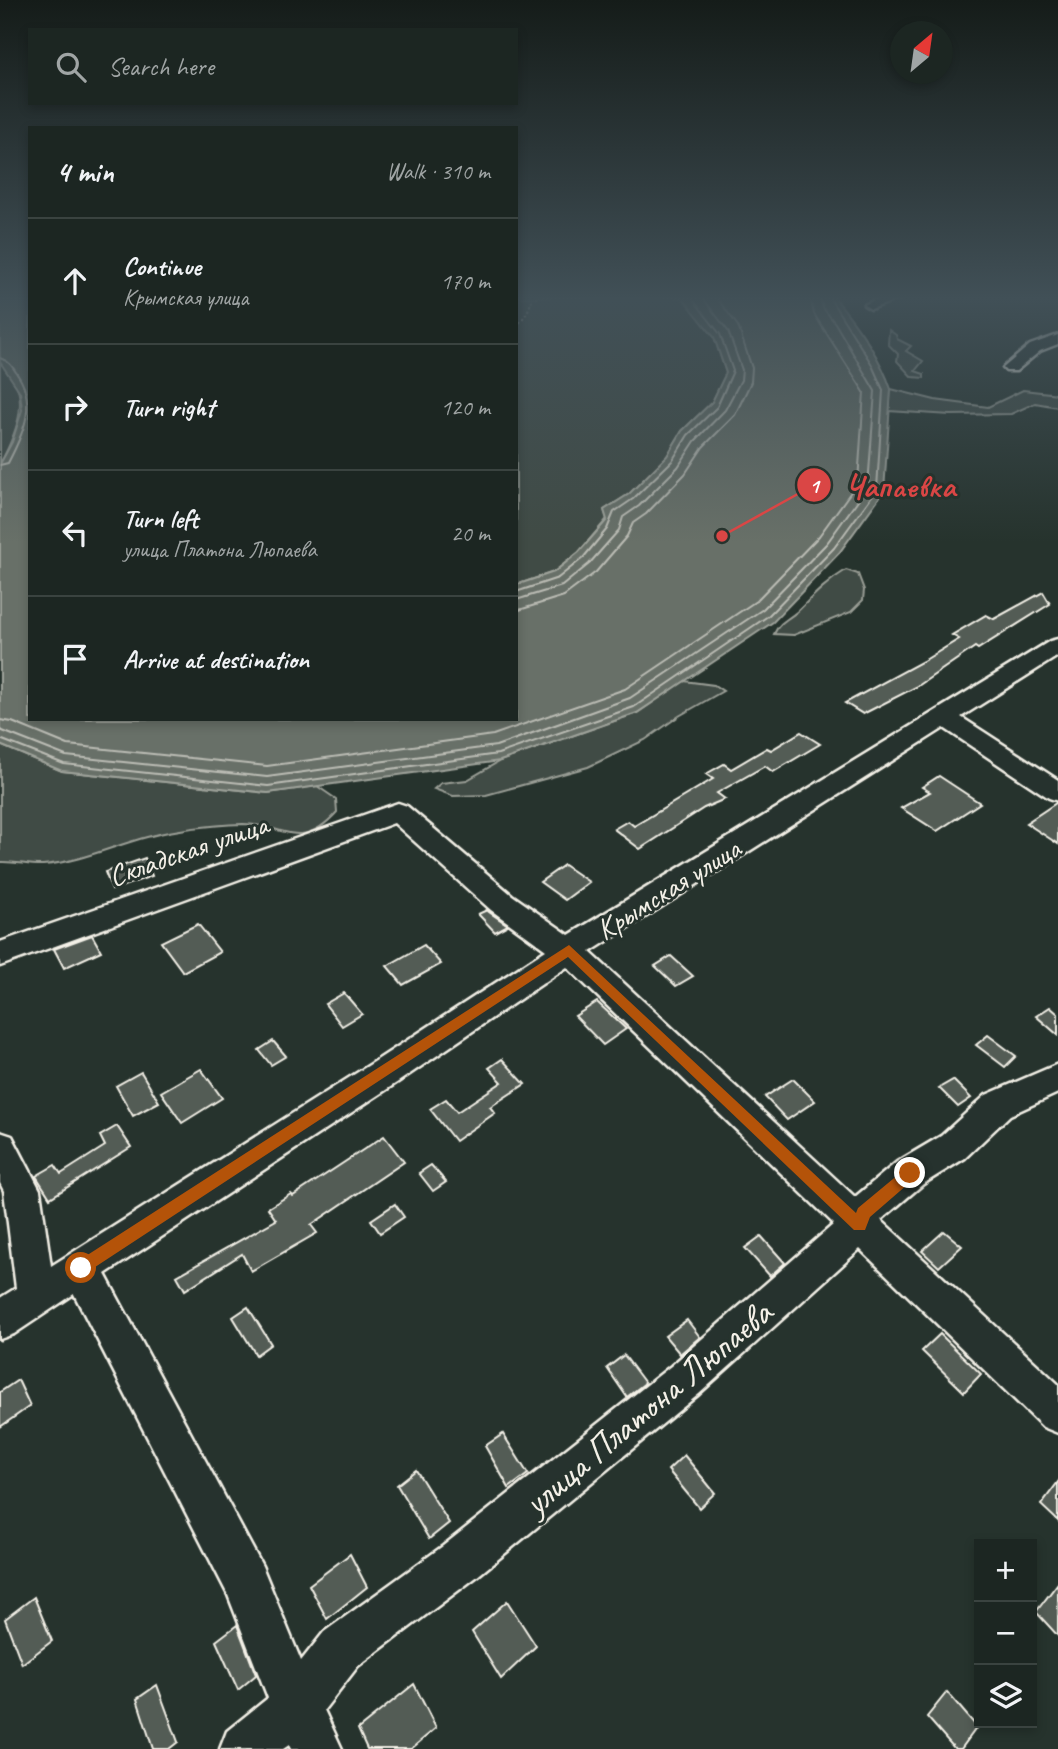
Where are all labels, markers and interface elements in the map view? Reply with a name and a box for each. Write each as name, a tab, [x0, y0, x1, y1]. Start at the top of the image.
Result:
north arrow	[890, 21, 953, 84]
search box	[28, 28, 518, 105]
icon: search	[52, 48, 90, 86]
text: Search here	[108, 50, 214, 83]
text: 4 min	[56, 153, 113, 191]
text: Walk · 310 m	[386, 157, 490, 186]
text: Continue	[123, 250, 201, 283]
icon: ahead	[56, 262, 94, 300]
text: 170 m	[441, 267, 490, 296]
text: Крымская улица	[123, 283, 248, 312]
icon: right	[56, 388, 94, 426]
text: Turn right	[123, 391, 214, 424]
text: 120 m	[441, 393, 490, 422]
callout: Чапаевка	[796, 459, 969, 512]
text: Чапаевка	[845, 466, 958, 507]
text: 1	[809, 473, 821, 499]
text: Turn left	[123, 502, 198, 535]
icon: left	[56, 514, 94, 552]
text: 20 m	[451, 519, 490, 548]
text: улица Платона Люпаева	[123, 535, 316, 564]
icon: arrive	[56, 640, 94, 678]
text: Arrive at destination	[123, 643, 309, 676]
street label: Складская улица	[103, 804, 275, 895]
street label: Крымская улица	[589, 829, 749, 948]
route end	[894, 1157, 925, 1188]
route start	[65, 1252, 96, 1283]
street label: улица Платона Люпаева	[511, 1288, 784, 1527]
map controls	[974, 1539, 1037, 1728]
button: +	[974, 1539, 1037, 1602]
button: −	[974, 1602, 1037, 1665]
button: layers	[974, 1665, 1037, 1728]

